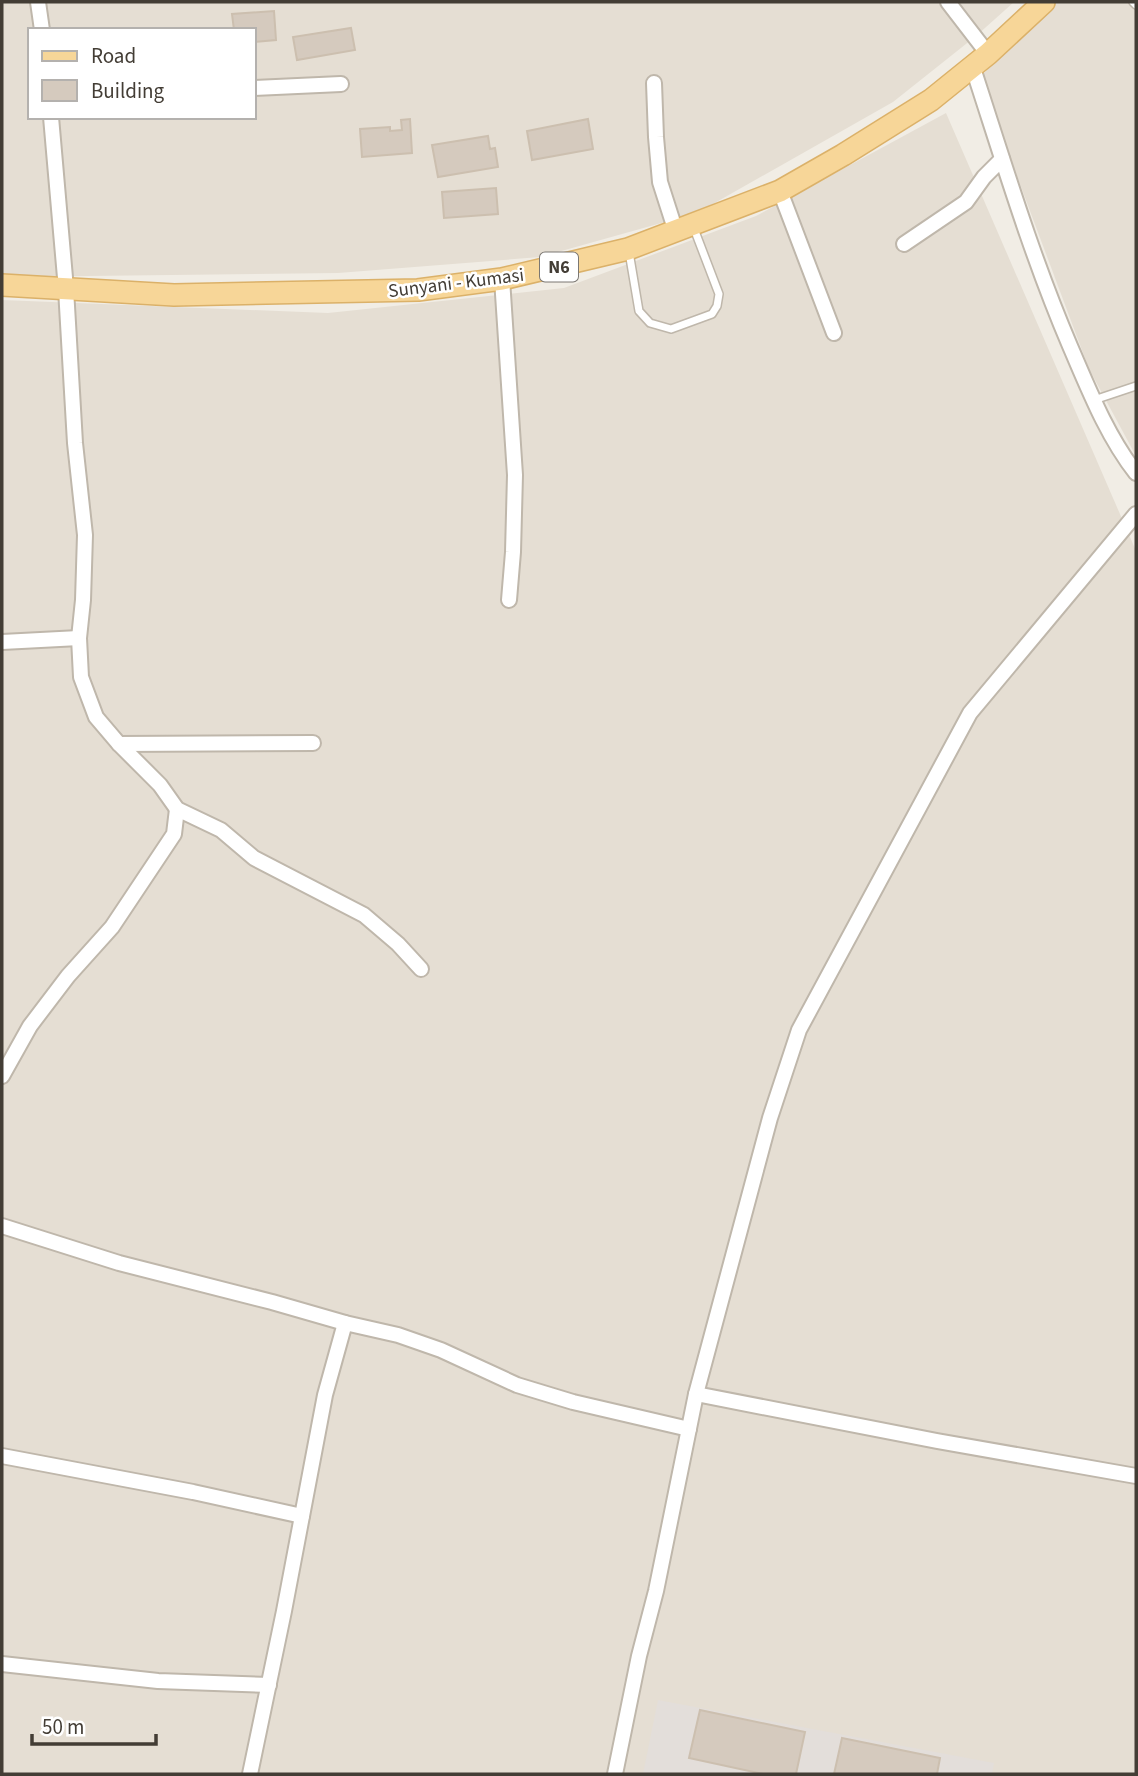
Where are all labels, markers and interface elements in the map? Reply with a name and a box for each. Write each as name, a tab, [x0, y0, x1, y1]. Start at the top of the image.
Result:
legend	[28, 28, 256, 119]
text: Road	[91, 41, 136, 71]
text: Building	[91, 76, 165, 106]
road number: N6	[540, 253, 578, 282]
street label: Sunyani - Kumasi	[387, 262, 526, 305]
scale bar	[32, 1702, 156, 1746]
text: 50 m	[42, 1712, 84, 1742]

